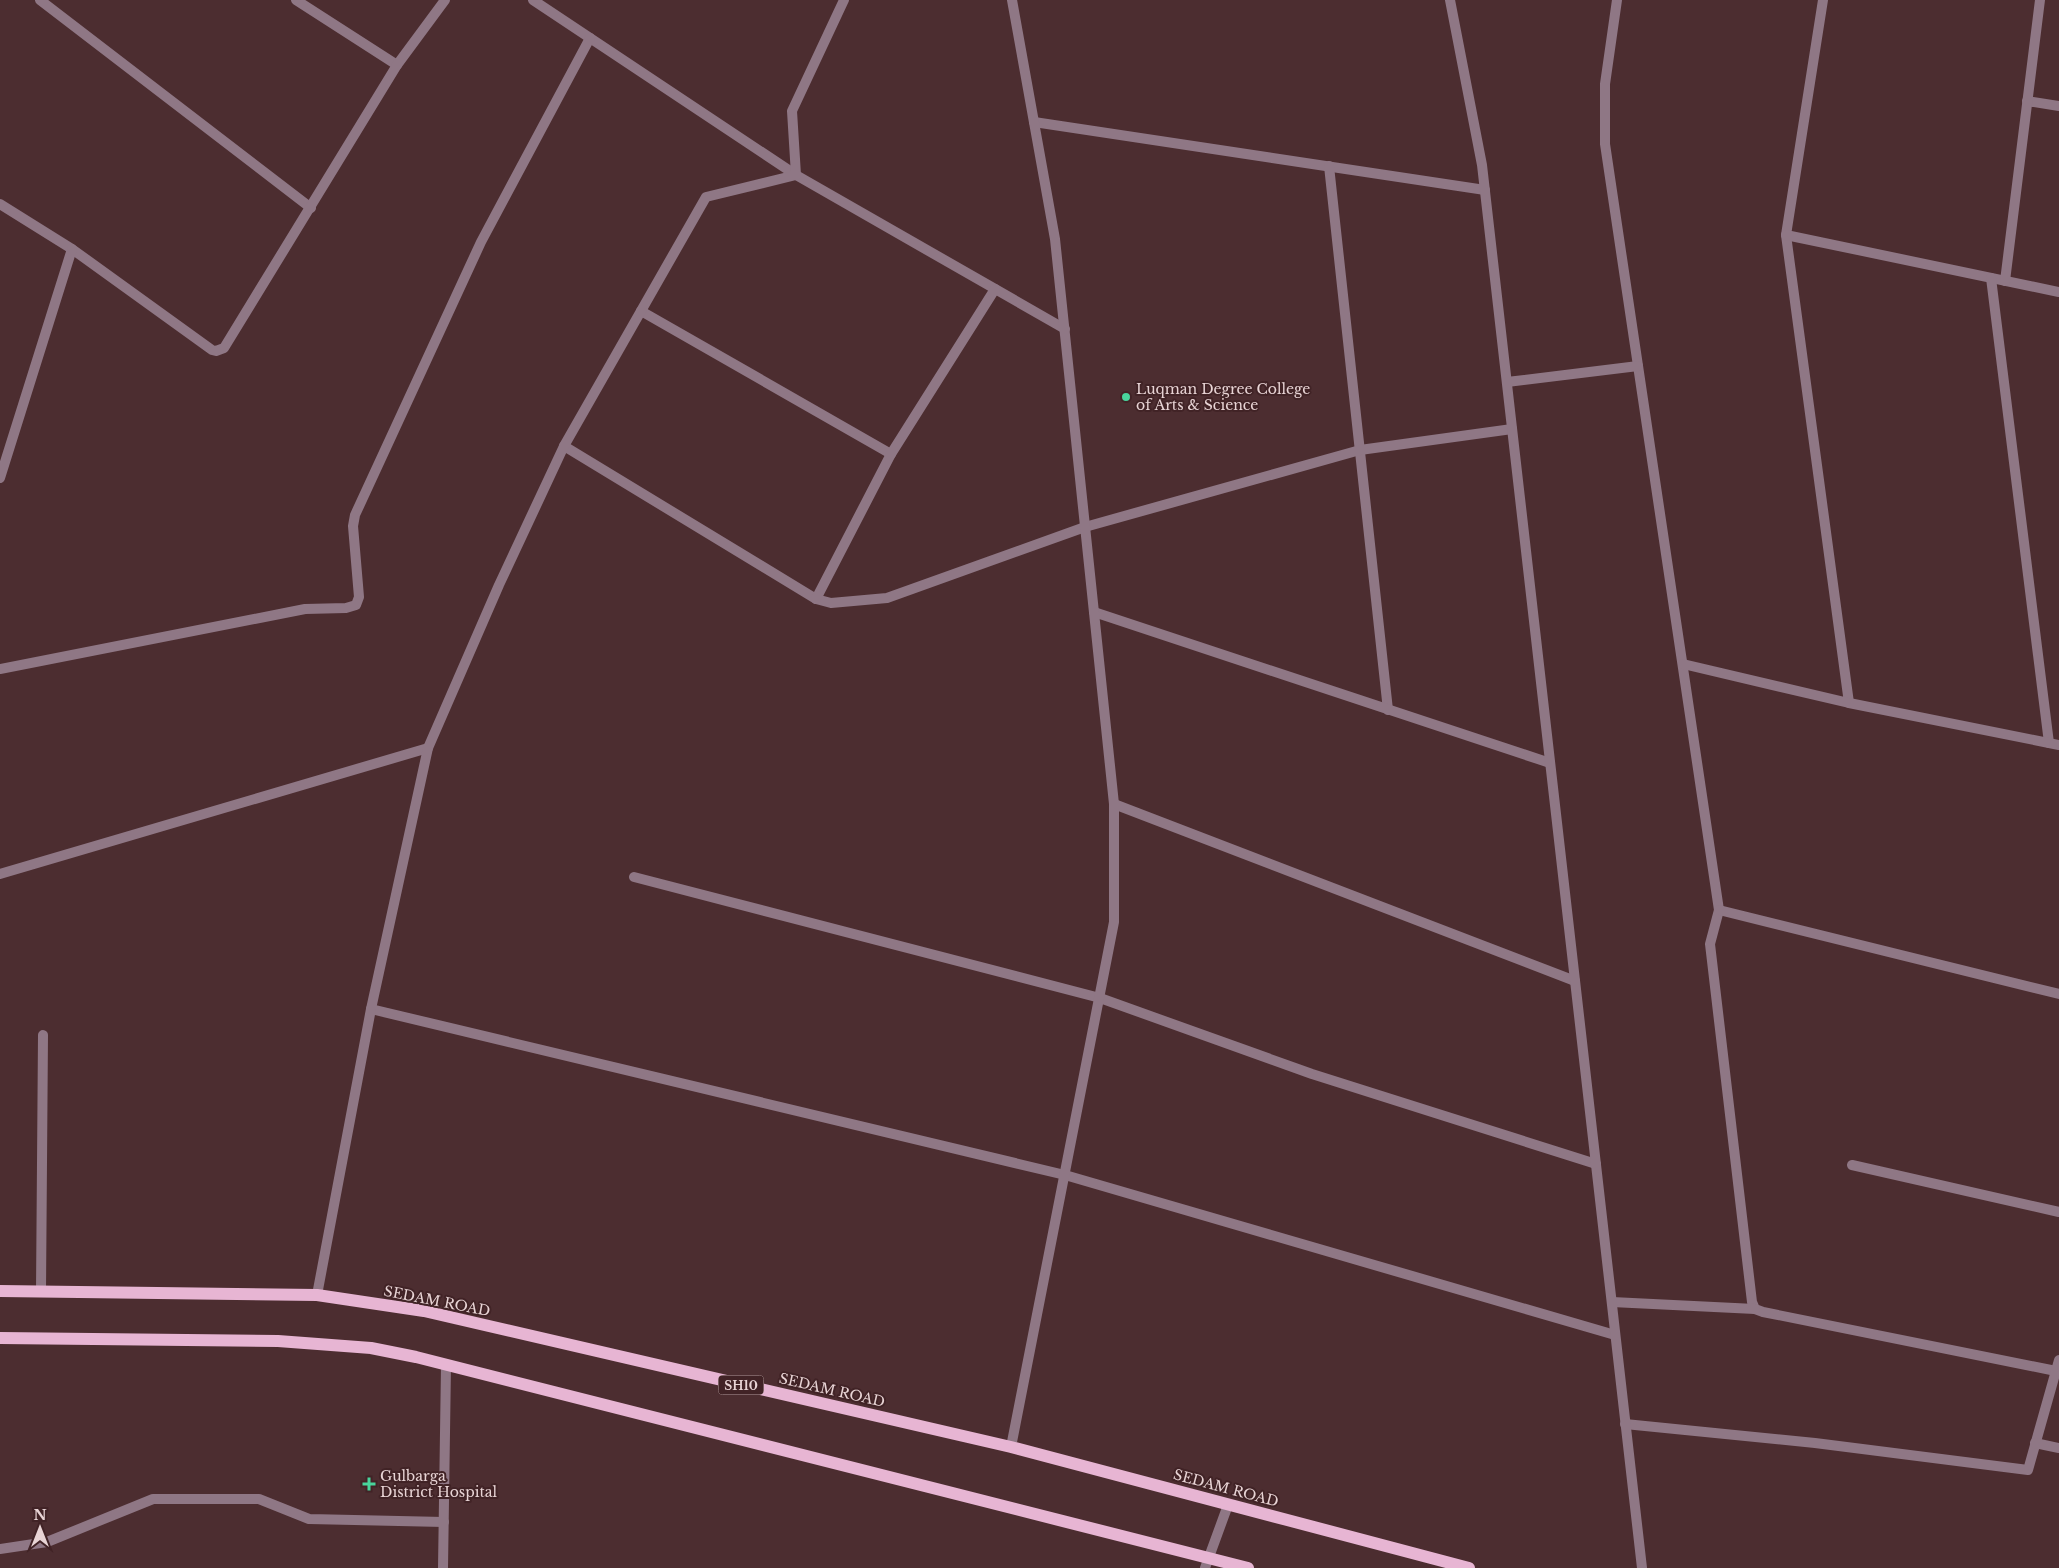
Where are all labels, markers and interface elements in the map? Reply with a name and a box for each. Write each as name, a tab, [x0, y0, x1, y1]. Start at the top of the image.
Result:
place label: Luqman Degree College of Arts & Science	[1136, 380, 1310, 414]
marker: Luqman Degree College of Arts & Science	[1120, 391, 1132, 403]
street label: SEDAM ROAD	[382, 1282, 492, 1320]
street label: SEDAM ROAD	[777, 1369, 887, 1411]
road number: SH10	[718, 1376, 764, 1394]
street label: SEDAM ROAD	[1171, 1465, 1281, 1511]
place label: Gulbarga District Hospital	[380, 1467, 497, 1501]
marker: Gulbarga District Hospital	[362, 1477, 376, 1491]
north arrow	[15, 1503, 65, 1553]
text: N	[33, 1506, 47, 1524]

